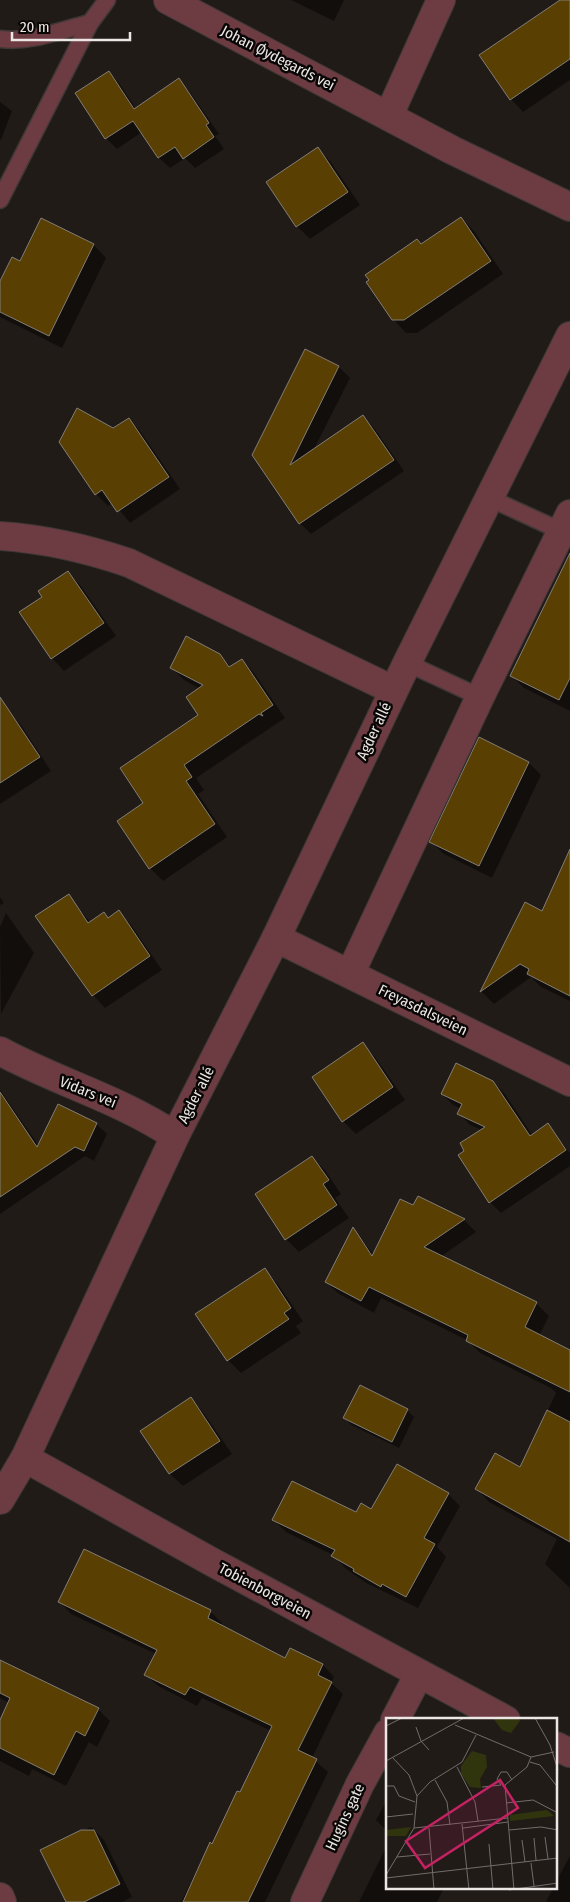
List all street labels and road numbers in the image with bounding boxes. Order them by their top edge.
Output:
street label: Johan Øydegards vei [218,22,338,94]
street label: Agder allé [353,699,395,763]
street label: Freyasdalsveien [376,981,470,1039]
street label: Agder allé [174,1064,218,1126]
street label: Vidars vei [57,1072,119,1112]
street label: Tobienborgveien [216,1559,314,1623]
street label: Hugins gate [322,1781,368,1853]

